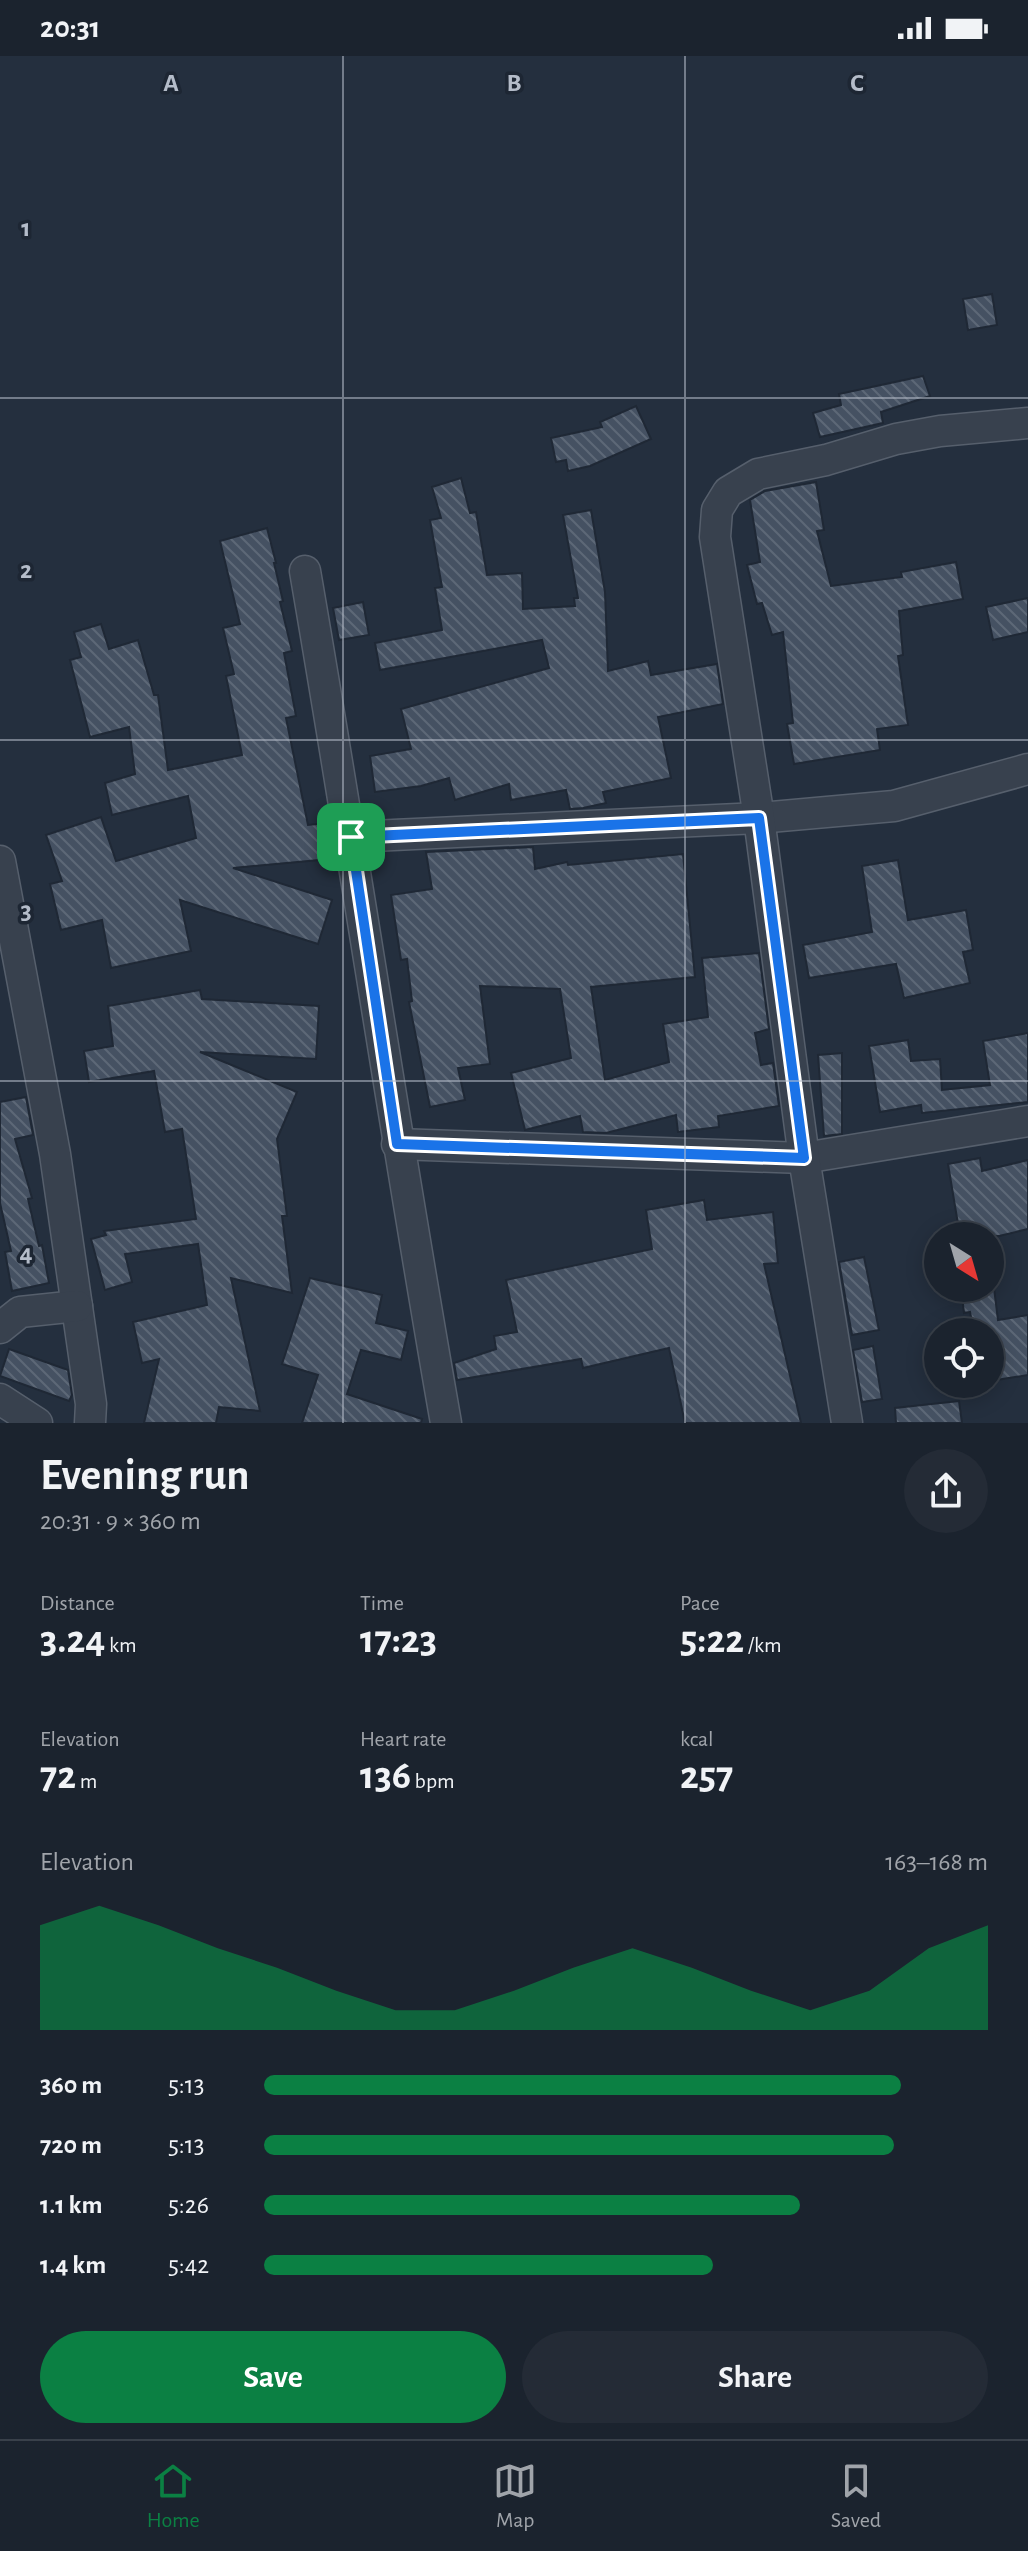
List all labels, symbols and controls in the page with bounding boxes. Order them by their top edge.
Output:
text: 20:31 [40,13,100,43]
text: A [163,70,179,96]
text: B [506,70,522,96]
text: C [850,70,864,96]
text: 1 [21,215,31,241]
text: 2 [20,557,32,583]
pin [317,803,385,871]
icon: arrive [329,815,373,859]
text: 3 [20,898,32,924]
north arrow [924,1222,1004,1302]
map controls [924,1222,1004,1398]
text: 4 [19,1240,33,1266]
button: locate [924,1318,1004,1398]
button: share [904,1449,988,1533]
text: Evening run [40,1454,249,1498]
text: 20:31 · 9 × 360 m [40,1508,201,1534]
text: Distance [40,1592,115,1614]
text: Time [360,1592,404,1614]
text: Pace [680,1592,720,1614]
text: 3.24 [40,1620,105,1660]
text: 17:23 [360,1620,437,1660]
text: 5:22 [680,1620,744,1660]
text: km [105,1634,137,1656]
text: /km [744,1634,782,1656]
text: Elevation [40,1728,120,1750]
text: Heart rate [360,1728,446,1750]
text: kcal [680,1728,714,1750]
text: 72 [40,1756,76,1796]
text: 136 [360,1756,411,1796]
text: 257 [680,1756,733,1796]
text: m [76,1770,97,1792]
text: bpm [411,1770,455,1792]
text: Elevation [40,1849,134,1875]
text: 163–168 m [885,1849,988,1875]
text: 360 m [40,2072,102,2098]
text: 5:13 [168,2072,204,2098]
text: 720 m [40,2132,102,2158]
text: 5:13 [168,2132,204,2158]
text: 1.1 km [40,2192,102,2218]
text: 5:26 [168,2192,209,2218]
text: 1.4 km [40,2252,106,2278]
text: 5:42 [168,2252,209,2278]
button: Save [40,2331,506,2423]
button: Share [522,2331,988,2423]
tab: Home [147,2459,200,2533]
tab: Map [493,2459,537,2533]
tab: Saved [831,2459,881,2533]

